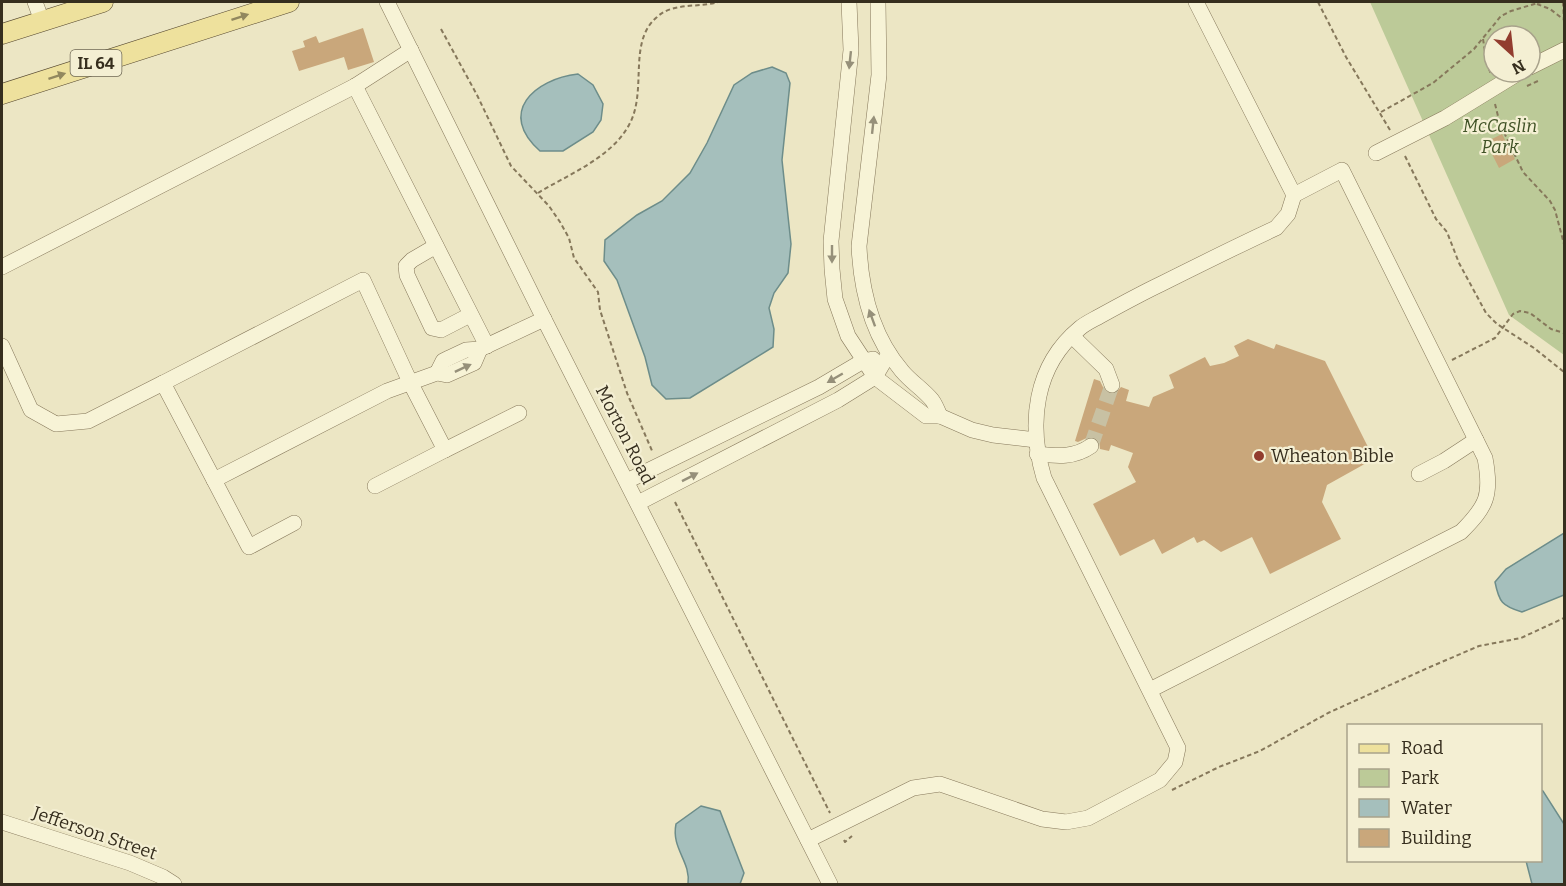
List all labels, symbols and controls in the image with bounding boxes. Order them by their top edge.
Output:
one-way arrow [231,12,249,21]
north arrow [1482,24,1542,84]
road number: IL 64 [70,50,122,76]
one-way arrow [845,50,855,69]
text: N [1509,56,1528,78]
one-way arrow [48,71,66,80]
park label: McCaslin Park [1463,115,1537,158]
one-way arrow [868,116,878,135]
one-way arrow [827,244,836,263]
one-way arrow [867,309,877,327]
one-way arrow [454,363,472,373]
one-way arrow [826,373,843,383]
street label: Morton Road [591,382,659,488]
place label: Wheaton Bible [1271,445,1394,467]
marker: Wheaton Bible [1252,449,1266,463]
one-way arrow [681,472,699,482]
legend [1347,724,1542,862]
text: Road [1401,737,1444,759]
text: Park [1401,767,1440,789]
text: Water [1401,797,1452,819]
street label: Jefferson Street [29,801,160,865]
text: Building [1401,827,1472,849]

